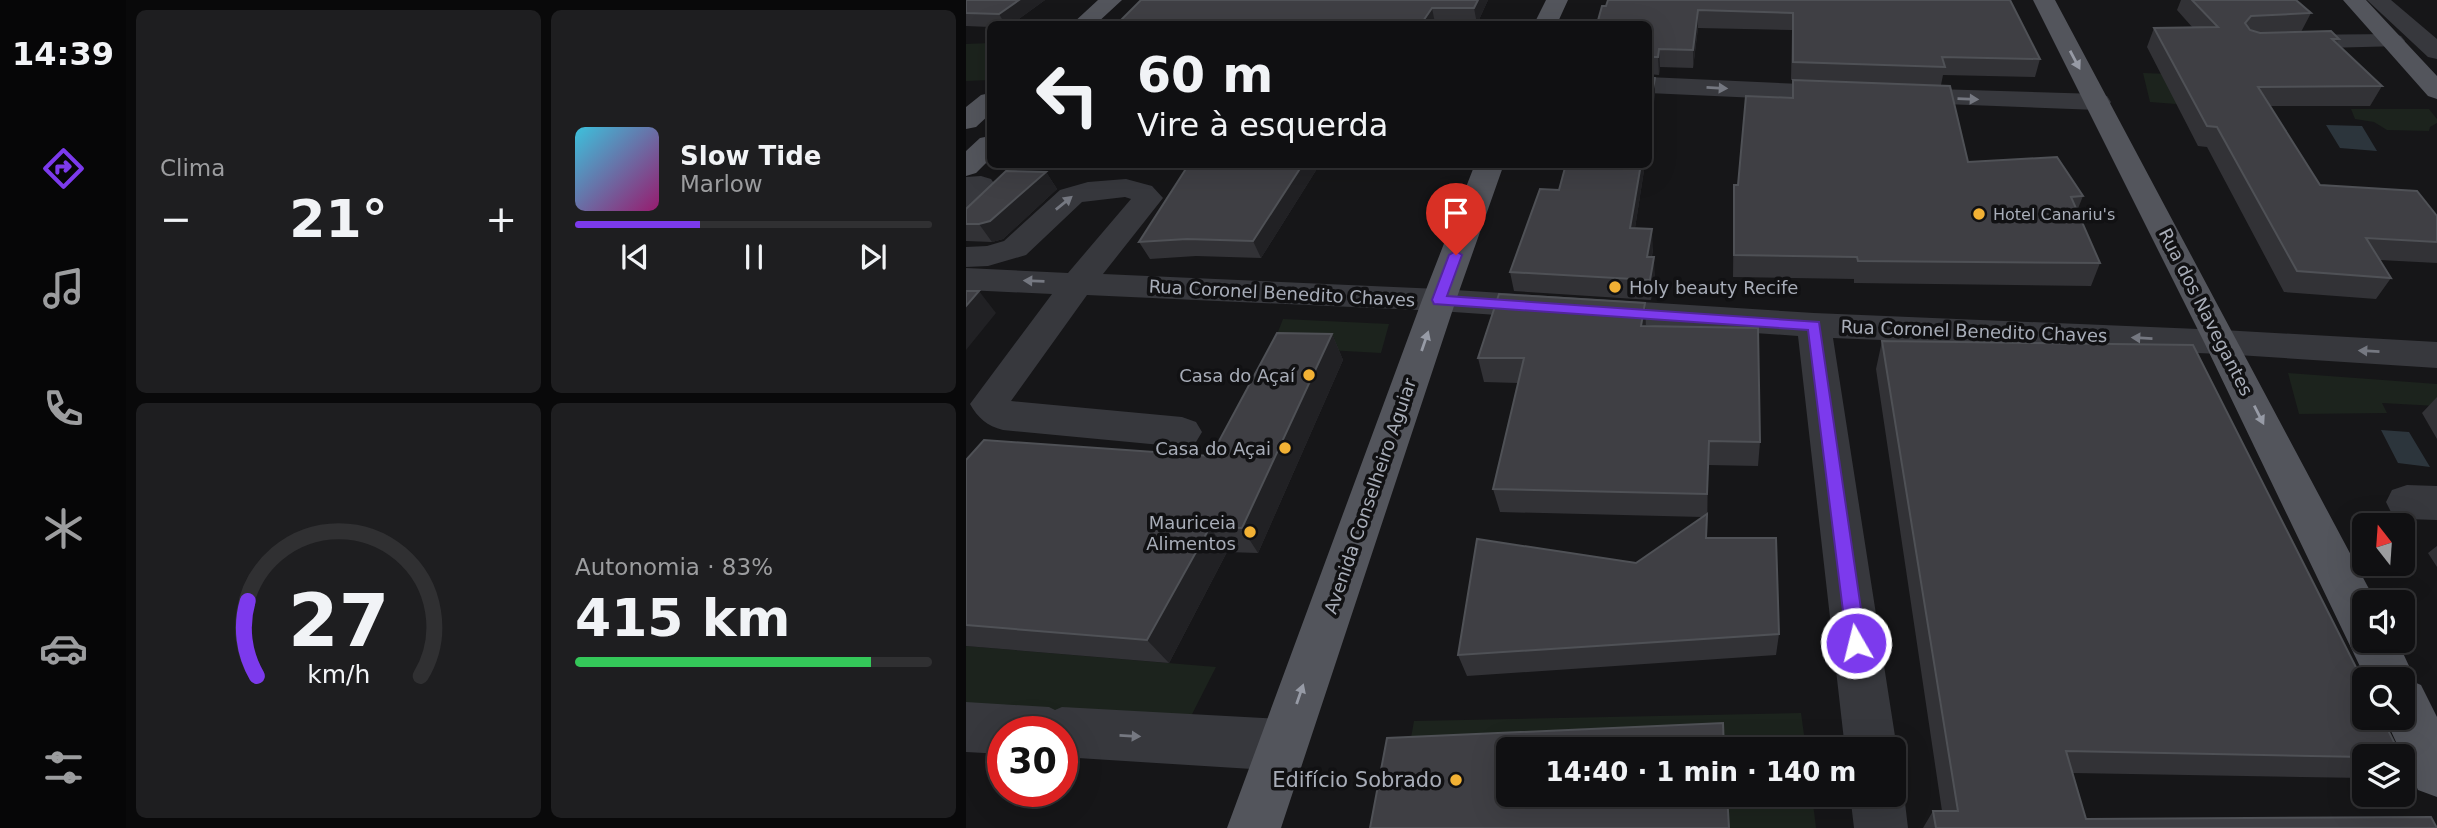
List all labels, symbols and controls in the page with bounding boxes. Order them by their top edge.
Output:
text: 14:39 [12,35,114,73]
text: 60 m [1137,47,1273,104]
icon: left [1022,49,1113,140]
one-way arrow [2069,51,2081,71]
one-way arrow [1706,82,1728,93]
one-way arrow [1958,93,1980,104]
text: Vire à esquerda [1137,106,1388,144]
text: Slow Tide [680,141,821,171]
icon: directions [39,144,88,193]
text: Clima [160,155,225,181]
text: Marlow [680,171,763,197]
pin [1426,183,1486,255]
text: 21° [289,189,388,249]
icon: arrive [1437,194,1475,232]
one-way arrow [1054,195,1072,210]
text: − [160,197,192,241]
text: + [485,197,517,241]
place label: Hotel Canariu's [1993,205,2115,224]
marker: Hotel Canariu's [1971,206,1987,222]
street label: Rua dos Navegantes [2155,225,2257,399]
icon: previous [616,238,654,276]
icon: pause [735,238,773,276]
icon: next [854,238,892,276]
icon: music [39,264,88,313]
one-way arrow [1023,276,1045,287]
street label: Rua Coronel Benedito Chaves [1148,276,1416,310]
place label: Holy beauty Recife [1629,277,1798,298]
marker: Holy beauty Recife [1607,279,1623,295]
street label: Rua Coronel Benedito Chaves [1840,316,2108,346]
one-way arrow [1420,330,1431,351]
one-way arrow [2130,332,2152,343]
one-way arrow [2358,345,2380,356]
place label: Casa do Açaí [1179,365,1296,386]
marker: Casa do Açaí [1301,367,1317,383]
street label: Avenida Conselheiro Aguiar [1320,375,1420,617]
icon: phone [39,384,88,433]
one-way arrow [2253,405,2264,425]
place label: Casa do Açai [1155,438,1271,459]
marker: Casa do Açai [1277,440,1293,456]
icon: climate [39,504,88,553]
place label: Mauriceia Alimentos [1146,512,1236,554]
north arrow [2352,513,2415,576]
map controls [2352,513,2415,807]
marker: Mauriceia Alimentos [1242,524,1258,540]
text: Autonomia · 83% [575,554,773,580]
text: 27 [288,579,389,664]
text: 415 km [575,588,790,648]
button: sound [2352,590,2415,653]
position arrow [1819,606,1893,680]
icon: car [39,624,88,673]
text: km/h [307,660,370,689]
button: search [2352,667,2415,730]
one-way arrow [1295,684,1306,705]
speed limit sign: 30 [987,716,1078,807]
one-way arrow [1120,731,1142,742]
icon: filters [39,743,88,792]
button: layers [2352,744,2415,807]
text: 14:40 · 1 min · 140 m [1546,757,1856,787]
place label: Edifício Sobrado [1272,768,1442,792]
marker: Edifício Sobrado [1448,772,1464,788]

